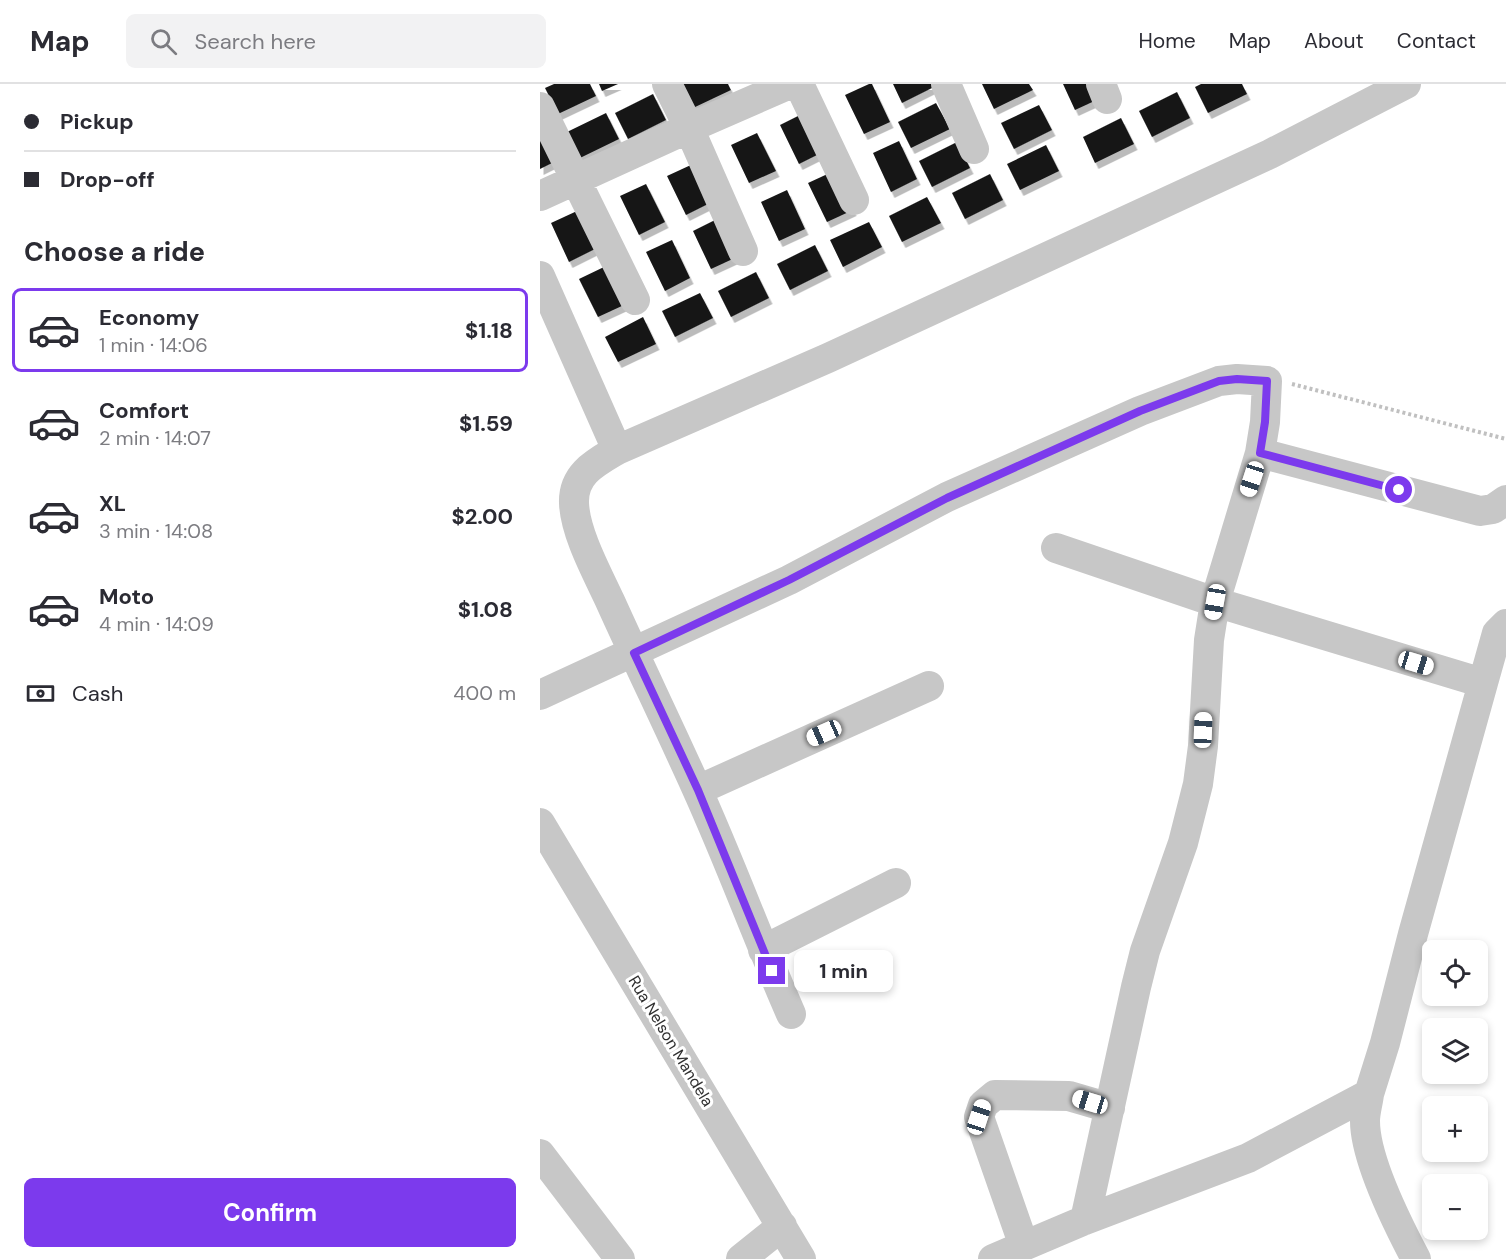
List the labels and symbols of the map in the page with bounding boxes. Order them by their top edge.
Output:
car [1238,459,1266,499]
route start [1385,476,1412,503]
car [1203,583,1227,621]
car [1396,649,1436,677]
car [1193,712,1213,748]
car [804,717,844,749]
callout: 1 min [793,950,892,992]
route end [758,957,785,984]
street label: Rua Nelson Mandela [624,972,718,1110]
car [1070,1088,1110,1116]
car [965,1097,993,1137]

